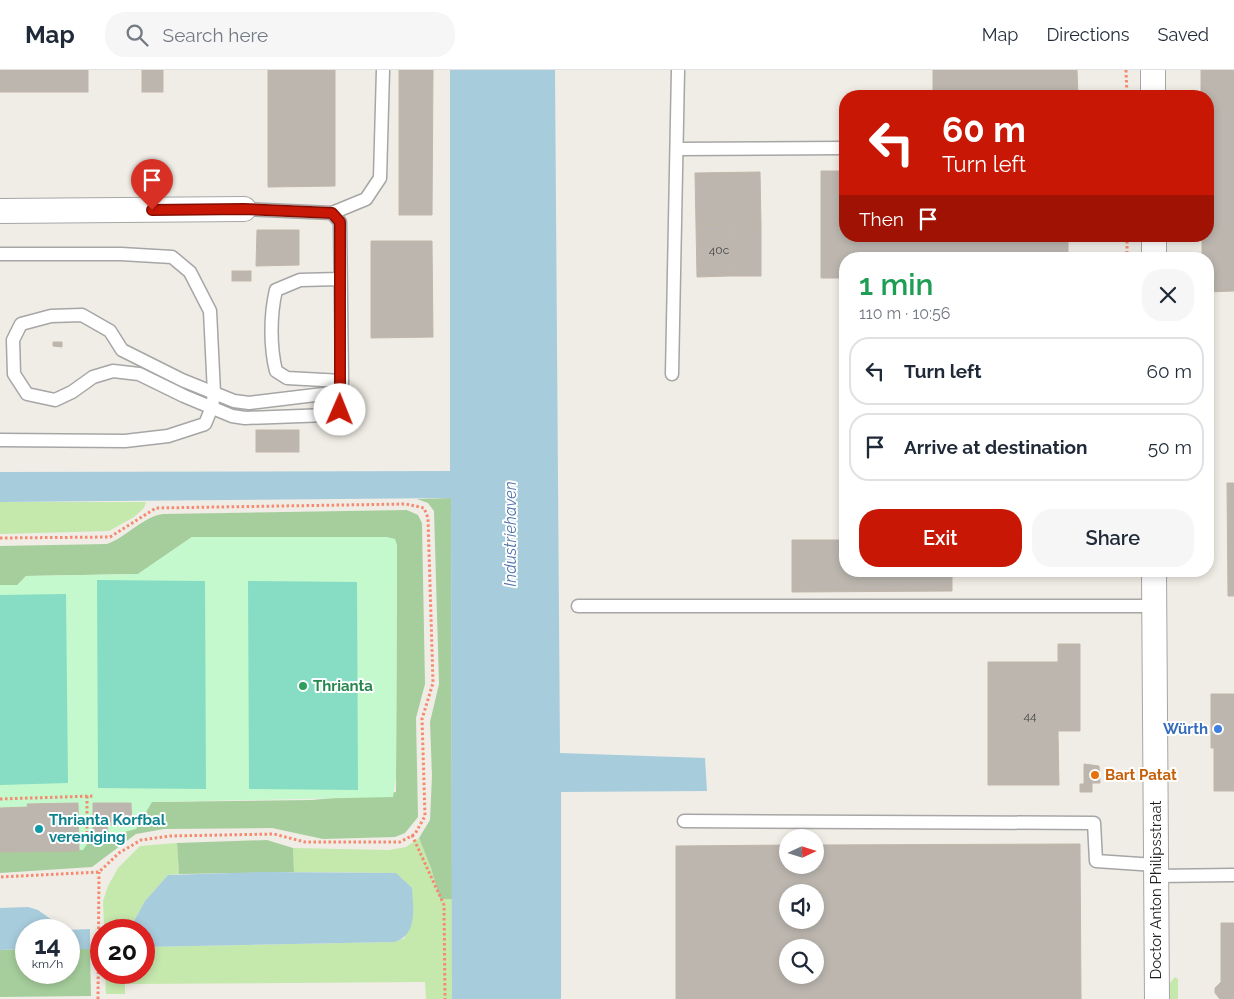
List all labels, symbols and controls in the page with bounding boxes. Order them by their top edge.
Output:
search box [105,12,455,57]
text: Map [25,20,75,49]
icon: search [123,21,151,49]
text: Search here [163,24,268,46]
text: Map [982,24,1018,45]
text: Directions [1046,24,1130,45]
text: Saved [1158,24,1209,45]
text: 60 m [942,109,1026,150]
icon: left [859,110,924,175]
text: Turn left [942,151,1026,177]
pin [131,159,173,210]
icon: arrive [138,166,166,194]
icon: arrive [914,205,942,233]
text: Then [859,208,904,230]
house number: 40c [709,243,730,257]
text: 1 min [859,267,934,302]
button: close [1142,269,1194,321]
text: 110 m · 10:56 [859,304,950,323]
icon: left [861,357,889,385]
text: Turn left [904,360,981,382]
text: 60 m [1147,360,1192,382]
position arrow [313,383,365,435]
icon: arrive [861,433,889,461]
text: Arrive at destination [904,436,1088,458]
text: 50 m [1148,436,1192,458]
water label: Industriehaven [501,481,520,587]
button: Exit [859,509,1022,567]
button: Share [1032,509,1194,567]
place label: Thrianta [313,677,373,695]
marker: Thrianta [297,680,309,692]
house number: 44 [1023,709,1037,723]
place label: Würth [1163,720,1208,738]
marker: Würth [1212,723,1224,735]
place label: Bart Patat [1105,766,1177,784]
marker: Bart Patat [1089,769,1101,781]
street label: Doctor Anton Philipsstraat [1147,800,1165,980]
place label: Thrianta Korfbal vereniging [49,811,166,846]
marker: Thrianta Korfbal vereniging [33,823,45,835]
north arrow [779,829,824,874]
map controls [779,829,824,984]
button: sound [779,884,824,929]
speed limit sign: 20 [90,919,155,984]
text: 14 [34,930,61,960]
button: search [779,939,824,984]
text: km/h [32,957,63,971]

